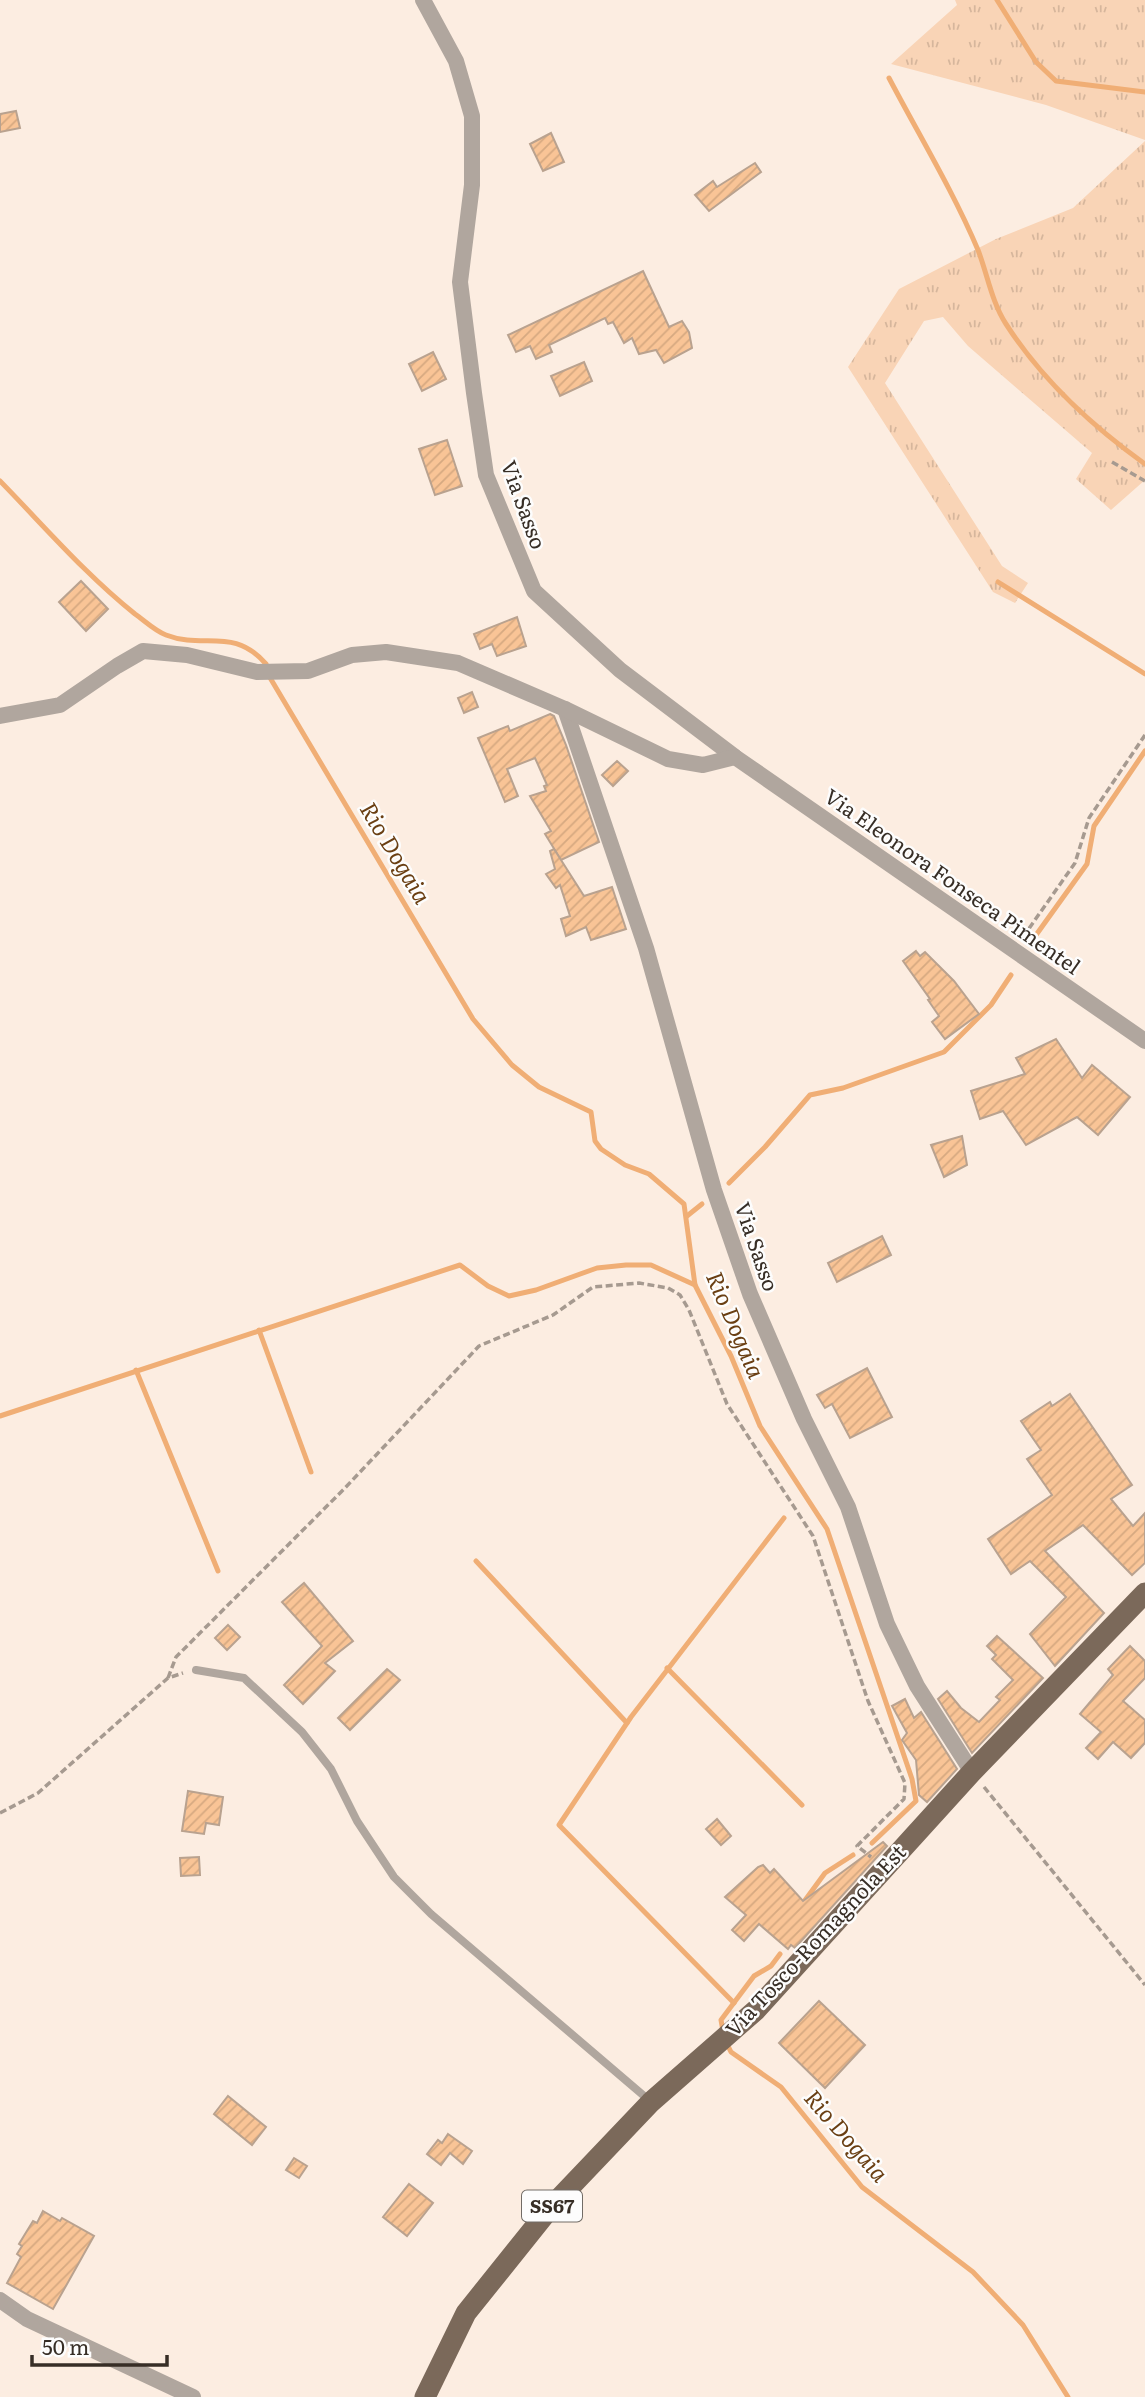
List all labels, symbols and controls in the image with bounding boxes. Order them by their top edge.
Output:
street label: Via Sasso [495,455,556,553]
street label: Via Eleonora Fonseca Pimentel [819,779,1088,980]
water label: Rio Dogaia [353,795,440,909]
street label: Via Sasso [729,1197,788,1295]
water label: Rio Dogaia [699,1265,775,1383]
street label: Via Tosco-Romagnola Est [717,1836,912,2042]
water label: Rio Dogaia [798,2081,898,2189]
road number: SS67 [522,2190,582,2222]
scale bar [32,2324,166,2368]
text: 50 m [42,2330,89,2361]

